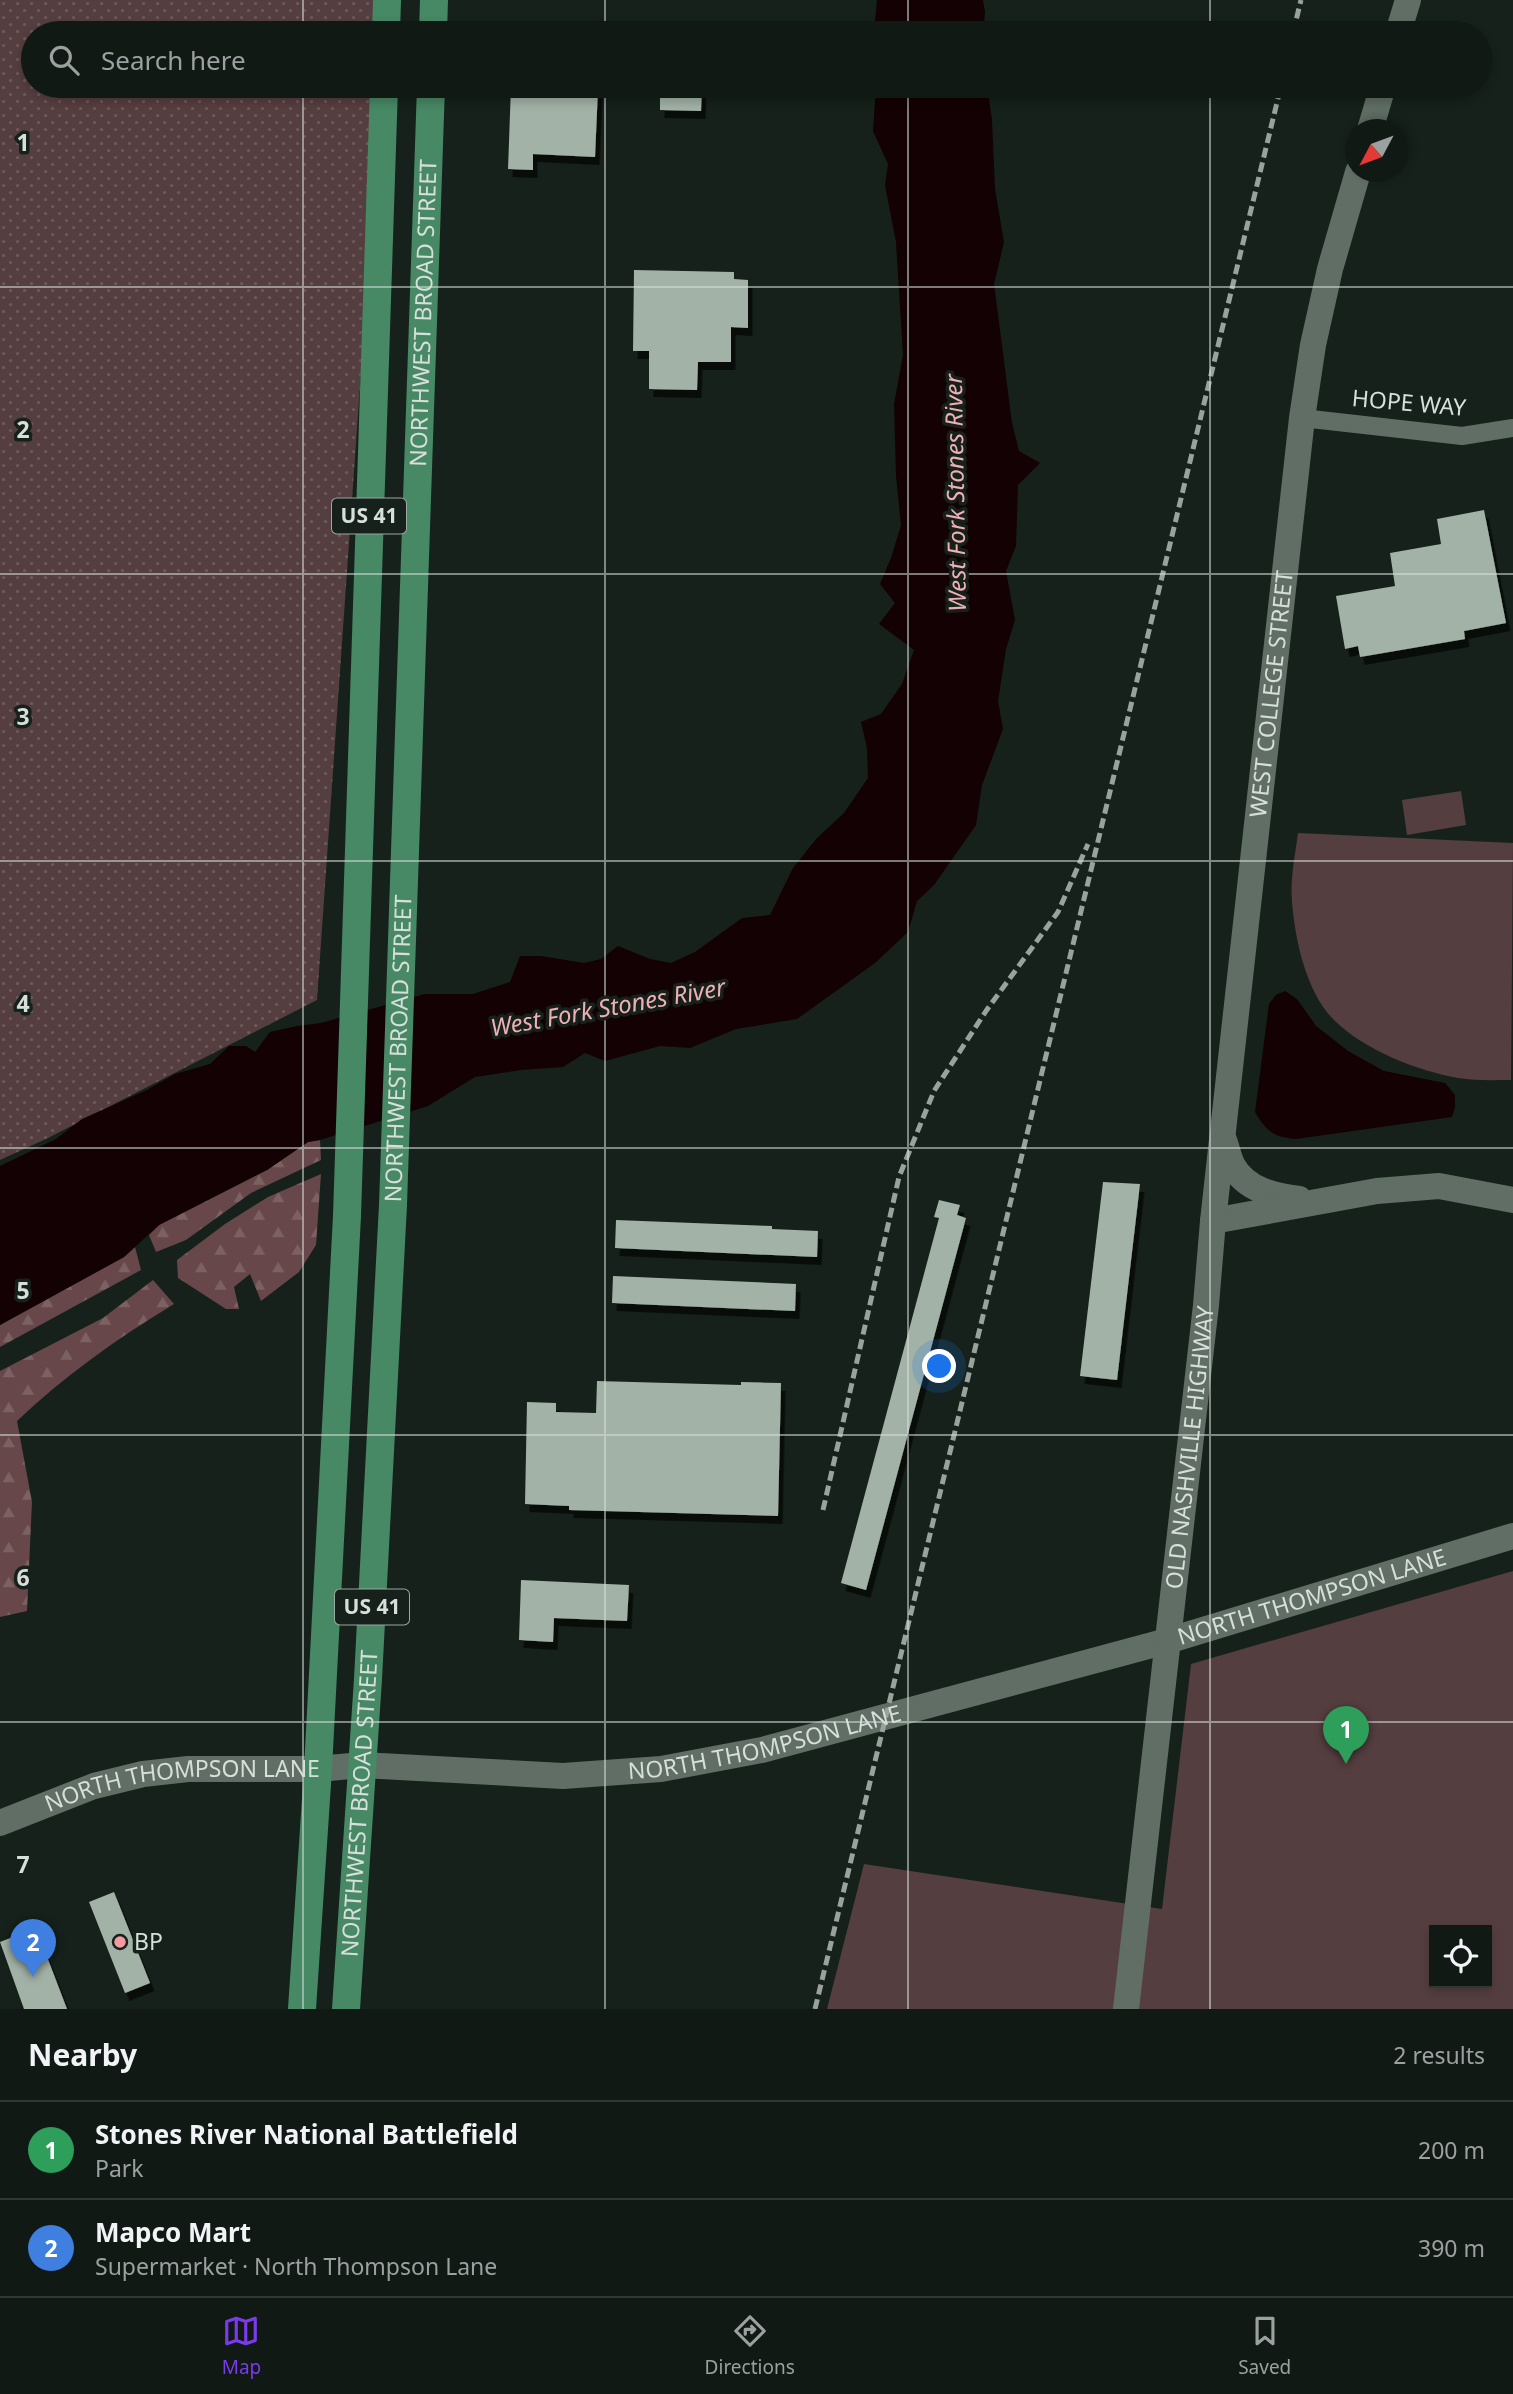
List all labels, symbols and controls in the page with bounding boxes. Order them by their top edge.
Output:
search box [21,21,1492,98]
icon: search [45,41,83,79]
text: Search here [101,42,246,78]
north arrow [1345,119,1408,182]
text: 1 [16,126,30,158]
street label: NORTHWEST BROAD STREET [401,158,444,467]
water label: West Fork Stones River [936,372,973,612]
street label: HOPE WAY [1351,381,1468,423]
text: 2 [16,413,30,445]
road number: US 41 [332,498,406,534]
street label: WEST COLLEGE STREET [1241,569,1300,819]
text: 3 [16,700,30,732]
street label: NORTHWEST BROAD STREET [376,894,419,1203]
water label: West Fork Stones River [488,969,729,1043]
text: 4 [16,987,30,1019]
text: 5 [16,1274,30,1306]
street label: OLD NASHVILLE HIGHWAY [1157,1303,1221,1591]
your location [922,1349,956,1383]
street label: NORTH THOMPSON LANE [1173,1540,1450,1652]
text: 6 [16,1561,30,1593]
road number: US 41 [335,1590,409,1624]
street label: NORTHWEST BROAD STREET [333,1649,385,1958]
street label: NORTH THOMPSON LANE [627,1696,904,1786]
pin: 1 [1323,1706,1369,1764]
street label: NORTH THOMPSON LANE [40,1751,320,1819]
text: 7 [16,1848,30,1880]
pin: 2 [10,1919,56,1977]
place label: BP [134,1925,163,1957]
map controls [1429,1925,1492,1988]
button: locate [1429,1925,1492,1988]
marker: BP [112,1934,128,1950]
text: Nearby [28,2034,137,2075]
text: 2 results [1393,2039,1485,2071]
text: Stones River National Battlefield [95,2116,518,2152]
text: 1 [44,2134,58,2166]
text: 200 m [1418,2134,1485,2166]
text: Park [95,2152,144,2184]
text: Mapco Mart [95,2214,251,2250]
text: 2 [44,2232,58,2264]
text: 390 m [1418,2232,1485,2264]
text: Supermarket · North Thompson Lane [95,2250,497,2282]
tab: Map [222,2312,261,2380]
tab: Directions [705,2312,795,2380]
tab: Saved [1238,2312,1291,2380]

